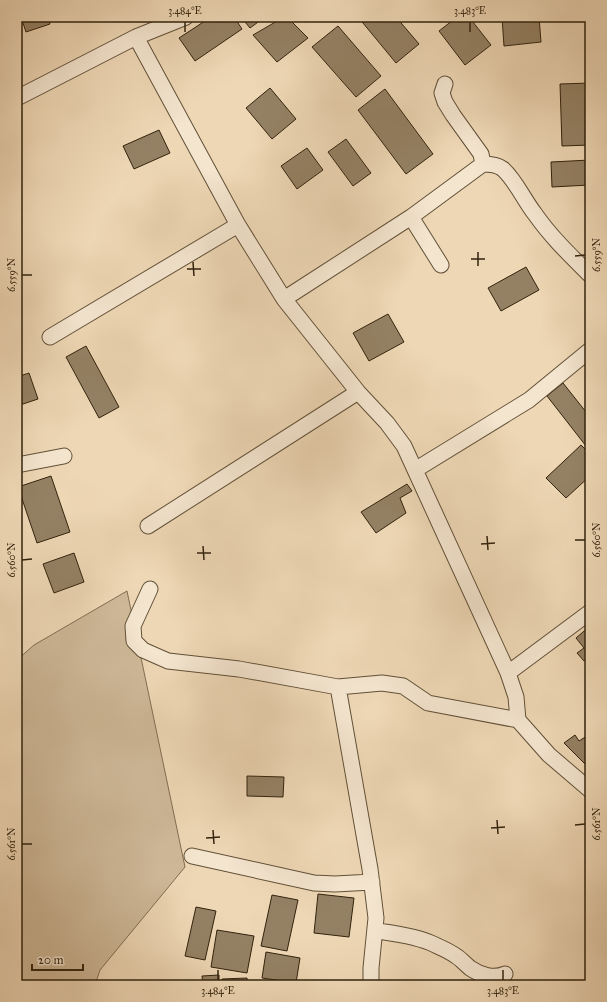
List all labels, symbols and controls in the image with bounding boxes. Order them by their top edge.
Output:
text: 3.484°E [168,5,202,17]
text: 3.483°E [454,5,486,17]
text: 6.559°N [591,238,603,272]
text: 6.559°N [6,258,18,292]
text: 6.560°N [591,522,603,557]
text: 6.560°N [6,542,18,577]
text: 6.561°N [591,807,603,840]
text: 6.561°N [6,827,18,860]
scale bar [32,946,83,972]
text: 20 m [38,953,64,967]
text: 3.484°E [201,985,235,997]
text: 3.483°E [487,985,519,997]

